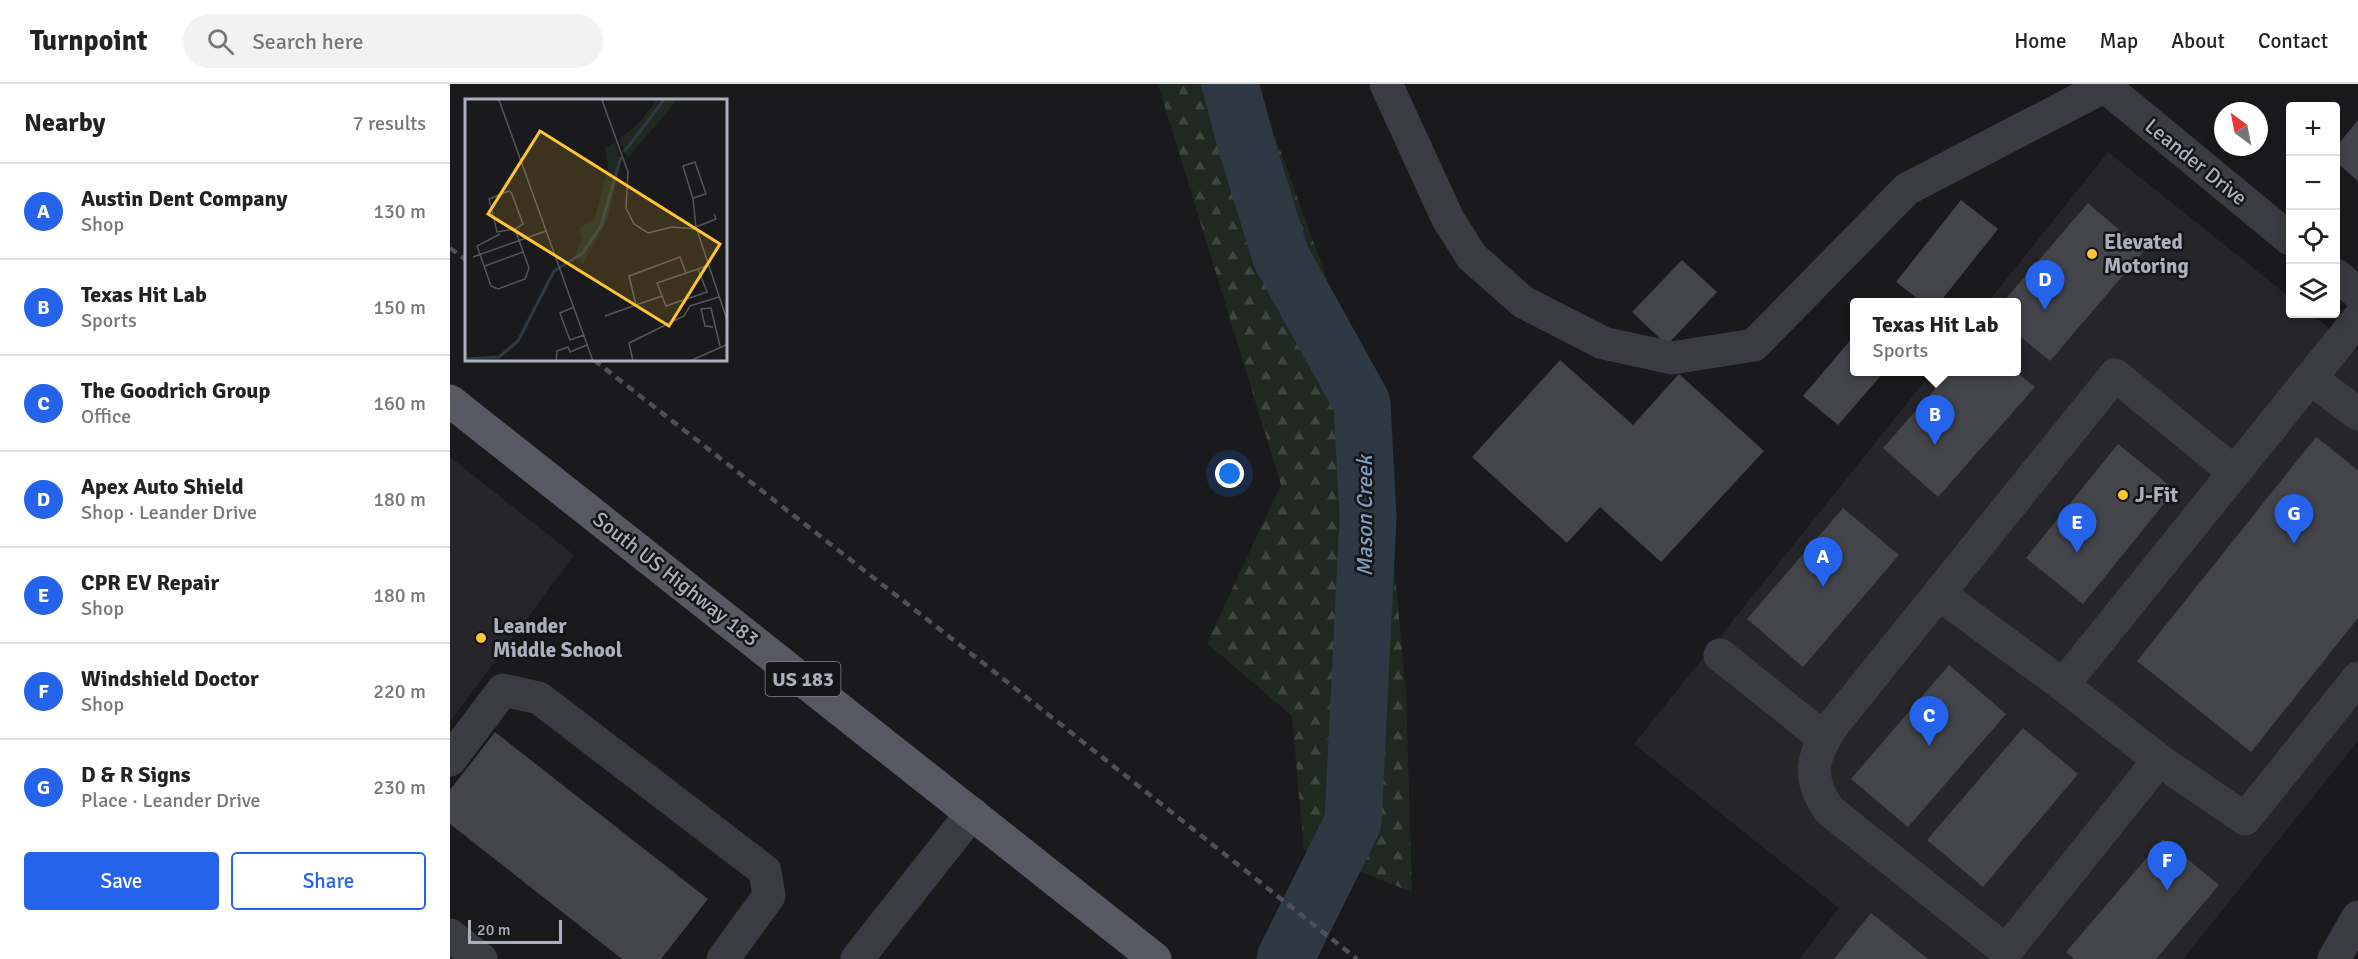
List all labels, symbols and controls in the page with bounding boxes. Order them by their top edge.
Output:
search box [183,14,603,68]
text: Turnpoint [30,24,147,58]
icon: search [204,25,237,58]
text: Search here [252,28,363,55]
text: Home [2014,28,2067,54]
text: Map [2100,28,2138,54]
text: About [2171,28,2225,54]
text: Contact [2258,28,2328,54]
inset map [465,99,728,362]
north arrow [2214,102,2268,156]
map controls [2286,102,2340,318]
button: + [2286,102,2340,156]
text: Nearby [24,107,105,139]
text: 7 results [353,111,426,136]
street label: Leander Drive [2140,113,2252,211]
button: − [2286,156,2340,210]
text: Austin Dent Company [81,185,287,212]
text: A [37,199,50,224]
text: 130 m [373,199,426,224]
button: locate [2286,210,2340,264]
text: Shop [81,212,124,237]
place label: Elevated Motoring [2104,229,2189,279]
marker: Elevated Motoring [2085,247,2099,261]
pin: D [2026,260,2064,310]
button: layers [2286,264,2340,318]
text: Texas Hit Lab [81,281,207,308]
text: B [37,295,50,320]
text: 150 m [373,295,426,320]
popup [1850,298,2021,376]
text: Sports [81,308,137,333]
text: Texas Hit Lab [1873,311,1998,338]
text: Sports [1873,338,1928,363]
text: The Goodrich Group [81,377,270,404]
text: C [37,391,50,416]
text: 160 m [373,391,426,416]
pin: B [1916,396,1954,445]
text: Office [81,404,131,429]
water label: Mason Creek [1351,454,1378,576]
your location [1215,459,1244,488]
text: Apex Auto Shield [81,473,244,500]
place label: J-Fit [2135,482,2178,508]
text: D [37,487,50,512]
text: 180 m [373,487,426,512]
marker: J-Fit [2116,488,2130,502]
pin: G [2274,494,2314,544]
text: Shop · Leander Drive [81,500,257,525]
pin: E [2058,504,2096,553]
street label: South US Highway 183 [588,506,764,652]
pin: A [1804,538,1842,587]
text: CPR EV Repair [81,569,219,596]
text: E [38,583,49,608]
text: 180 m [373,583,426,608]
text: Shop [81,596,124,621]
place label: Leander Middle School [493,613,623,663]
marker: Leander Middle School [474,631,488,645]
road number: US 183 [766,662,841,696]
text: Windshield Doctor [81,665,259,692]
text: F [38,679,49,704]
text: 220 m [373,679,426,704]
text: Shop [81,692,124,717]
pin: C [1910,696,1948,746]
text: D & R Signs [81,761,191,788]
text: G [37,775,50,800]
text: 230 m [373,775,426,800]
text: Place · Leander Drive [81,788,261,813]
pin: F [2148,842,2186,891]
button: Save [24,852,219,910]
button: Share [231,852,426,910]
scale bar [468,917,562,944]
text: 20 m [477,920,511,940]

